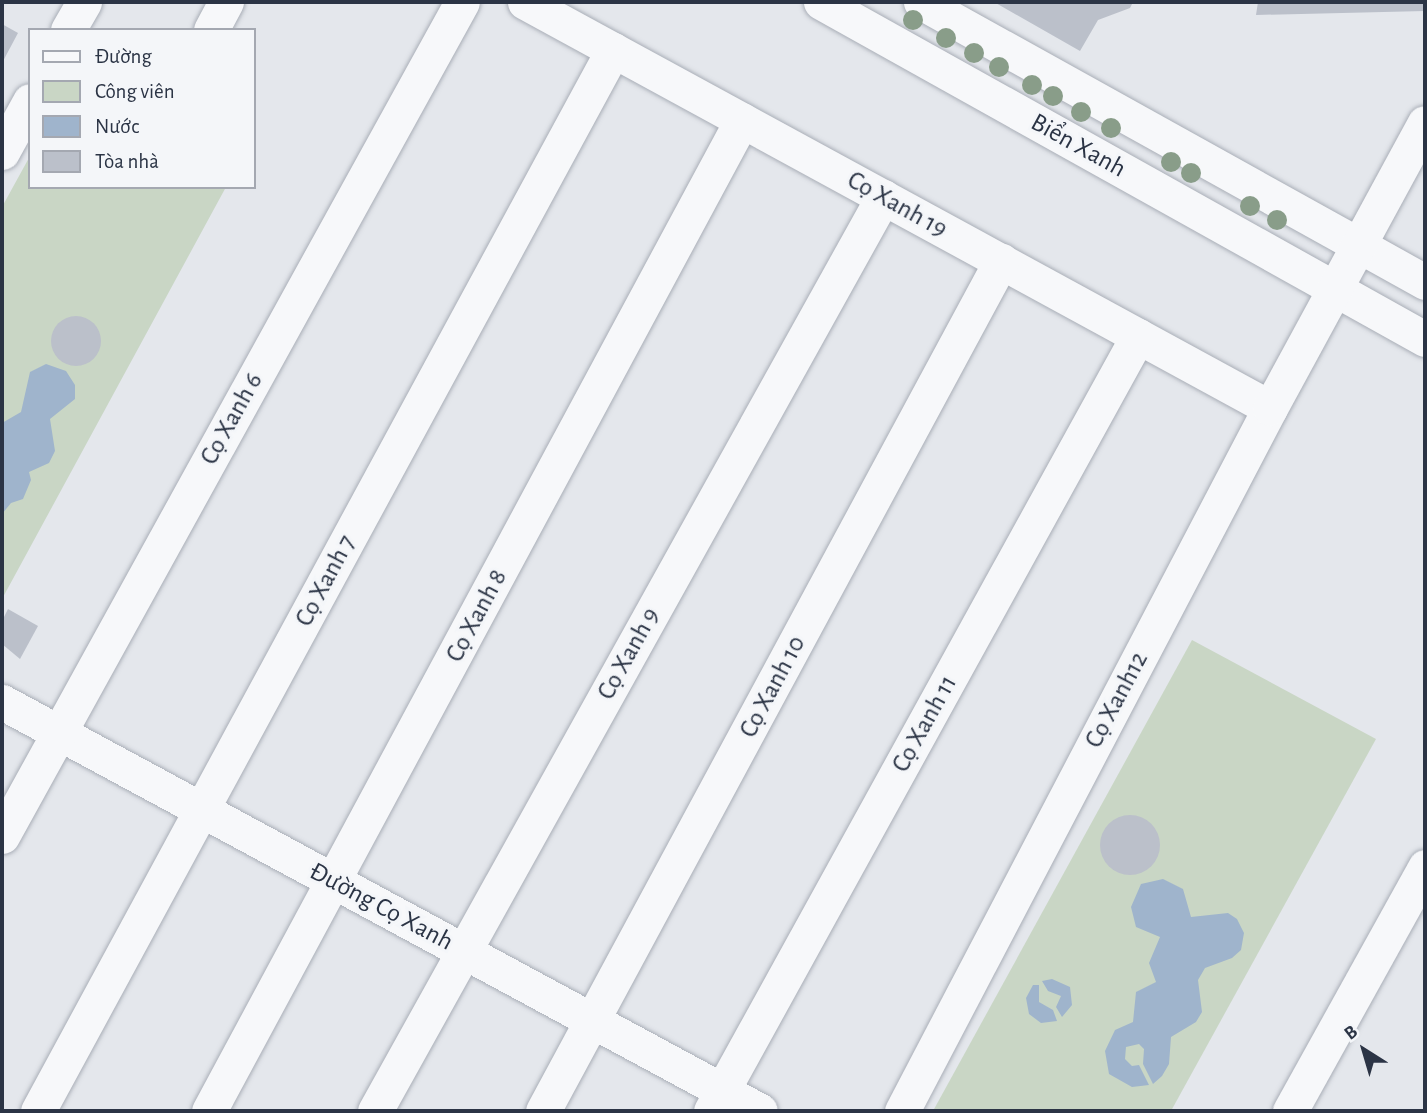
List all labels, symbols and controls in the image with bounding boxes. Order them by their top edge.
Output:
legend [28,28,256,189]
text: Đường [95,46,152,67]
text: Công viên [95,81,175,102]
street label: Biển Xanh [1025,107,1131,185]
text: Nước [95,116,139,137]
text: Tòa nhà [95,151,159,172]
street label: Cọ Xanh 19 [842,165,952,245]
street label: Cọ Xanh 6 [194,368,270,470]
street label: Cọ Xanh 7 [289,530,363,632]
street label: Cọ Xanh 8 [440,564,514,668]
street label: Cọ Xanh 9 [591,603,667,705]
street label: Cọ Xanh 10 [733,631,813,743]
street label: Cọ Xanh12 [1079,646,1155,754]
street label: Cọ Xanh 11 [886,670,964,778]
street label: Đường Cọ Xanh [304,856,458,958]
north arrow [1329,1015,1399,1085]
text: B [1341,1022,1361,1044]

